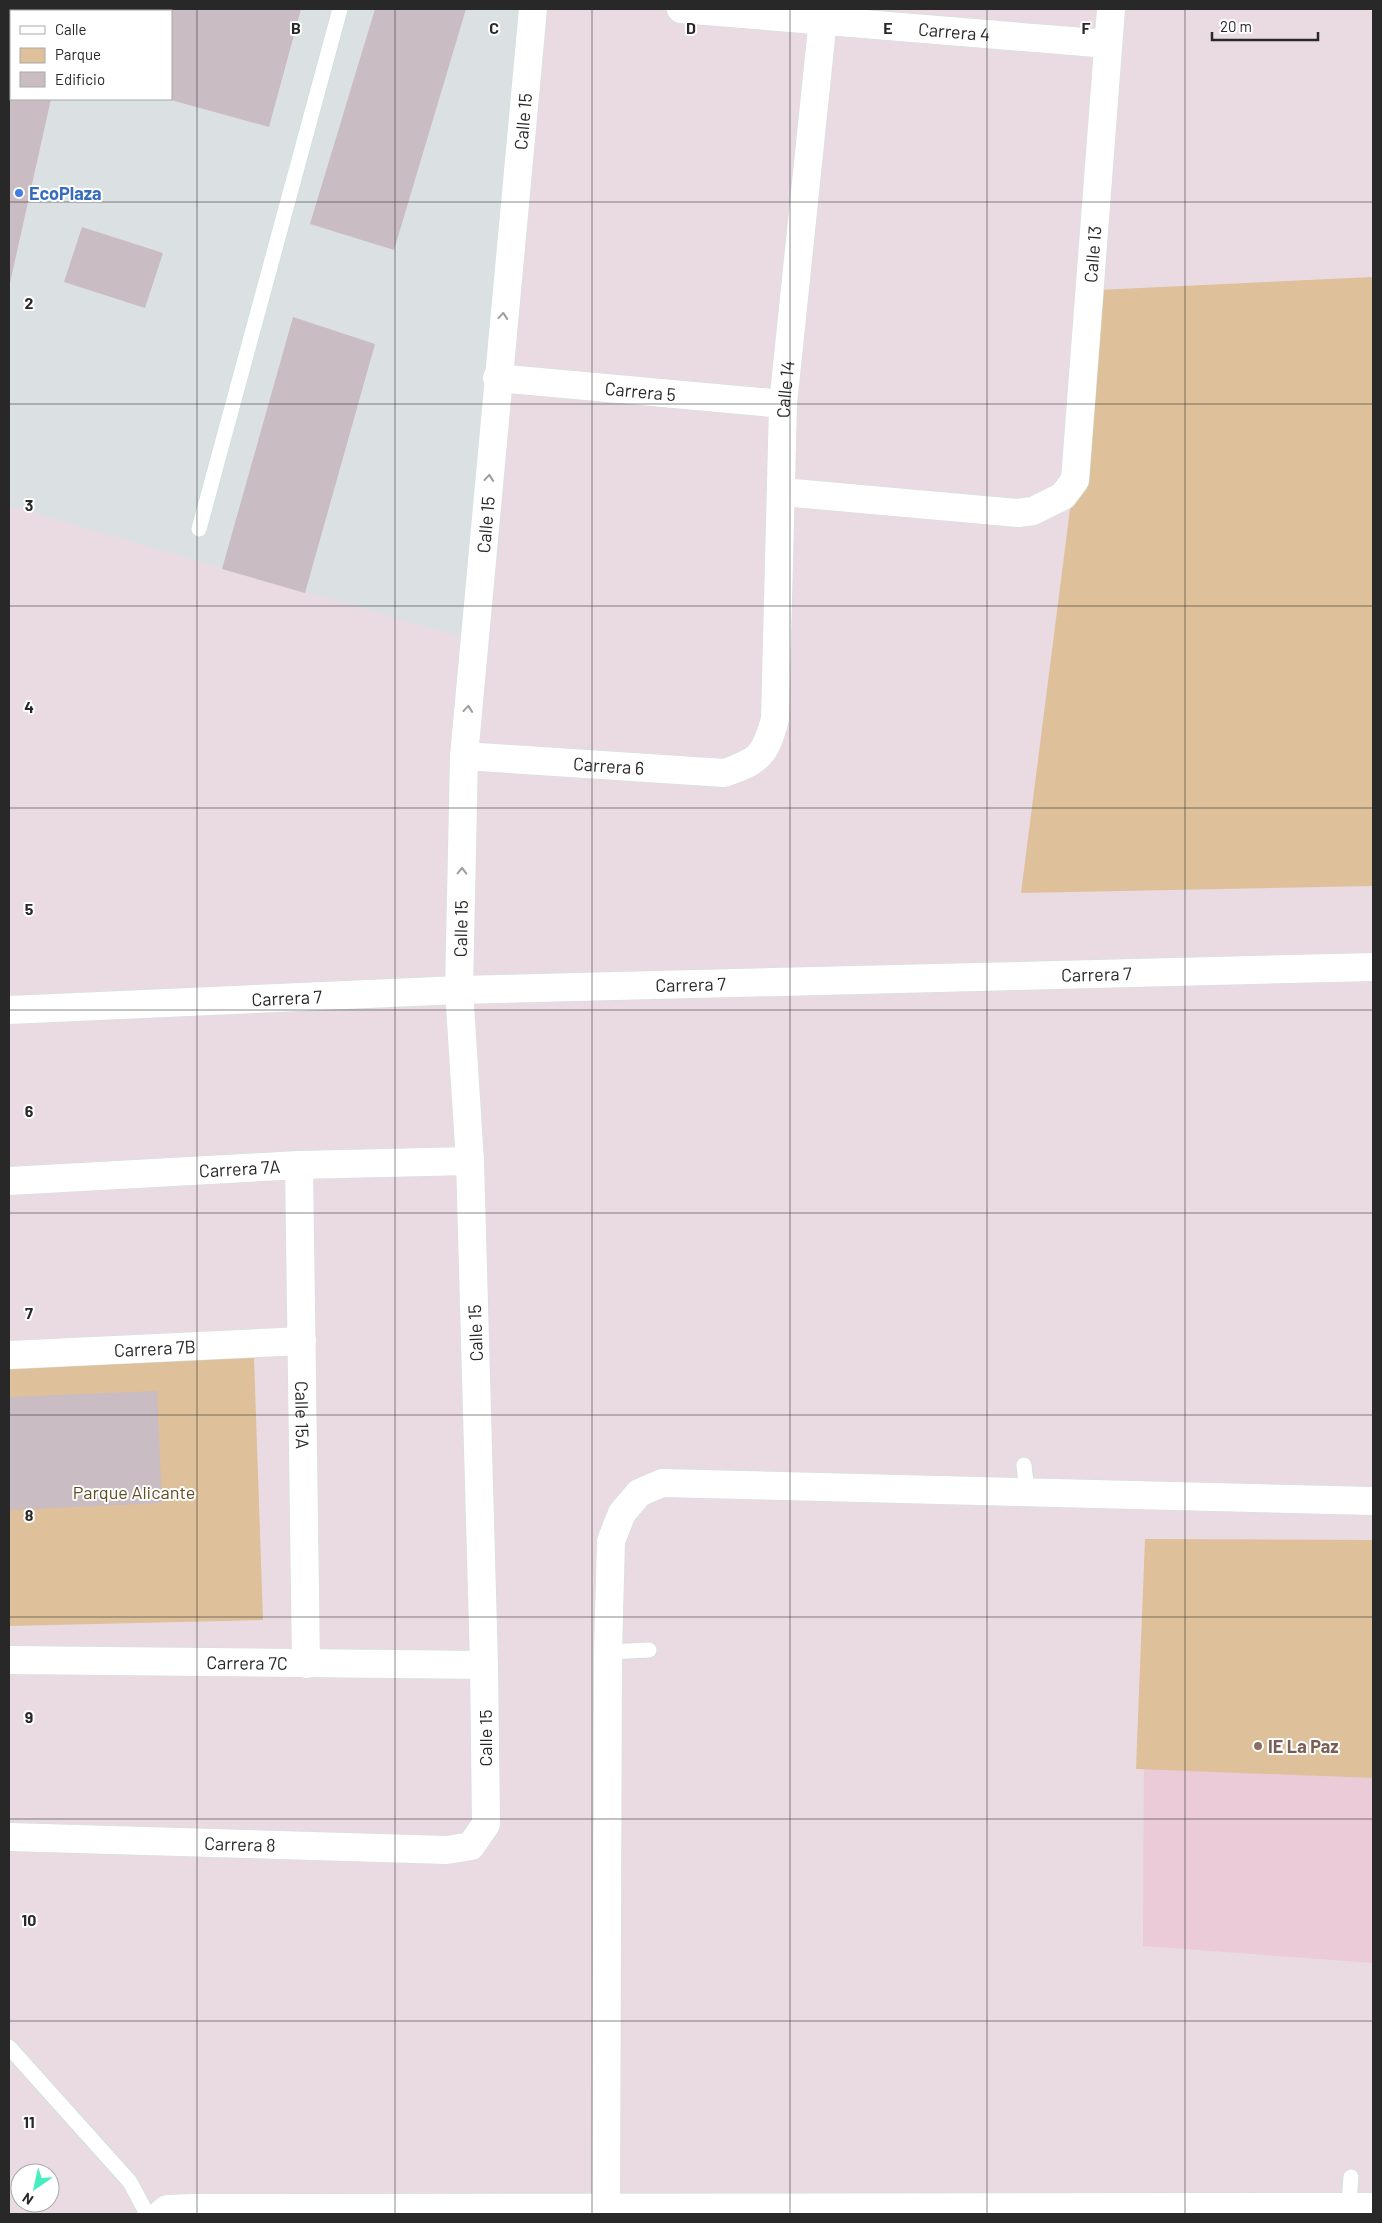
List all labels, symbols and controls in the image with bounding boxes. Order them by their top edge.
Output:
legend [10,10,172,100]
scale bar [1212,10,1318,42]
street label: Carrera 4 [917,17,991,45]
text: 20 m [1220,17,1252,35]
text: B [291,18,301,37]
text: C [489,18,499,37]
text: D [686,18,696,37]
text: E [883,18,893,37]
text: F [1082,18,1091,37]
text: Calle [55,20,87,38]
text: Parque [55,45,101,63]
text: Edificio [55,70,105,88]
street label: Calle 15 [509,92,536,151]
place label: EcoPlaza [29,182,102,204]
marker: EcoPlaza [13,187,25,199]
street label: Calle 13 [1079,225,1105,284]
text: 2 [25,293,34,312]
one-way arrow [498,311,509,319]
street label: Calle 14 [772,359,798,418]
street label: Carrera 5 [604,377,677,405]
one-way arrow [483,473,494,481]
text: 3 [25,495,33,514]
street label: Calle 15 [472,495,499,554]
text: 4 [24,697,34,716]
one-way arrow [463,705,474,713]
street label: Carrera 6 [572,752,645,779]
one-way arrow [456,867,467,875]
text: 5 [25,899,34,918]
street label: Calle 15 [449,900,472,958]
street label: Carrera 7 [1061,962,1132,986]
street label: Carrera 7 [655,972,726,996]
street label: Carrera 7 [251,985,323,1010]
text: 6 [25,1101,34,1120]
street label: Carrera 7A [198,1155,281,1182]
text: 7 [25,1303,33,1322]
street label: Calle 15 [463,1304,487,1362]
street label: Carrera 7B [113,1335,196,1361]
street label: Calle 15A [291,1381,314,1449]
park label: Parque Alicante [73,1481,195,1503]
text: 8 [25,1505,34,1524]
street label: Carrera 7C [206,1651,288,1674]
text: 9 [25,1707,33,1726]
street label: Calle 15 [474,1709,496,1767]
place label: IE La Paz [1268,1735,1339,1757]
marker: IE La Paz [1252,1740,1264,1752]
street label: Carrera 8 [204,1832,276,1856]
text: 10 [22,1910,36,1929]
text: 11 [23,2112,35,2131]
north arrow [10,2163,60,2213]
text: N [19,2190,36,2209]

